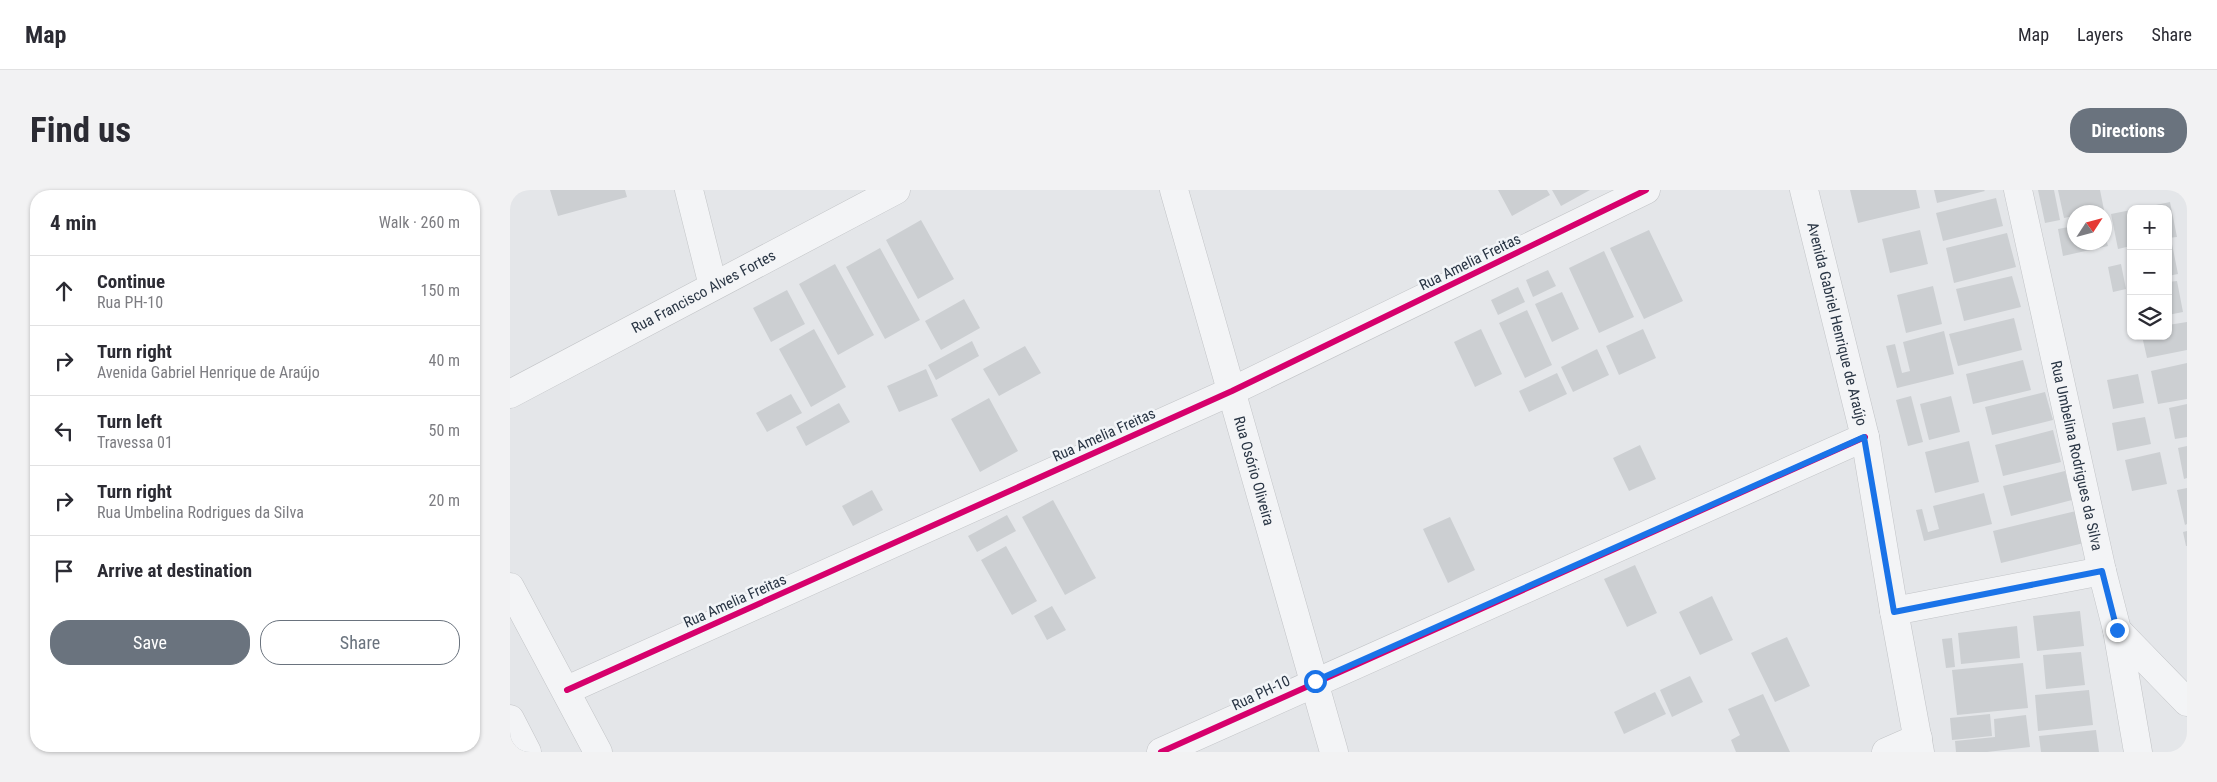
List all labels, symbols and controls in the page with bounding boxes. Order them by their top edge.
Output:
text: Map [25,21,66,49]
text: Map [2018,24,2049,45]
text: Layers [2077,24,2124,45]
text: Share [2152,24,2192,45]
button: Directions [2070,108,2187,153]
text: Find us [30,110,131,151]
north arrow [2067,205,2112,250]
map controls [2127,205,2172,340]
button: + [2127,205,2172,250]
text: 4 min [50,211,97,235]
text: Walk · 260 m [379,213,460,232]
street label: Avenida Gabriel Henrique de Araújo [1803,220,1871,428]
street label: Rua Amelia Freitas [1416,230,1524,294]
street label: Rua Francisco Alves Fortes [629,246,779,337]
button: − [2127,250,2172,295]
text: Continue [97,270,165,293]
icon: ahead [50,277,78,305]
text: 150 m [421,281,460,300]
text: Rua PH-10 [97,293,163,312]
button: layers [2127,295,2172,340]
text: Turn right [97,340,172,363]
icon: right [50,347,78,375]
text: 40 m [428,351,460,370]
street label: Rua Umbelina Rodrigues da Silva [2047,359,2106,552]
text: Avenida Gabriel Henrique de Araújo [97,363,320,382]
street label: Rua Amelia Freitas [1050,404,1158,466]
text: Turn left [97,410,162,433]
street label: Rua Osório Oliveira [1230,414,1278,527]
icon: left [50,417,78,445]
text: 50 m [428,421,460,440]
text: Travessa 01 [97,433,173,452]
text: Turn right [97,480,172,503]
icon: right [50,487,78,515]
text: 20 m [428,491,460,510]
text: Rua Umbelina Rodrigues da Silva [97,503,304,522]
icon: arrive [50,557,78,585]
text: Arrive at destination [97,559,252,582]
street label: Rua Amelia Freitas [681,570,789,632]
route end [2106,619,2129,642]
button: Save [50,620,250,665]
button: Share [260,620,460,665]
route start [1304,670,1327,693]
street label: Rua PH-10 [1229,672,1293,714]

